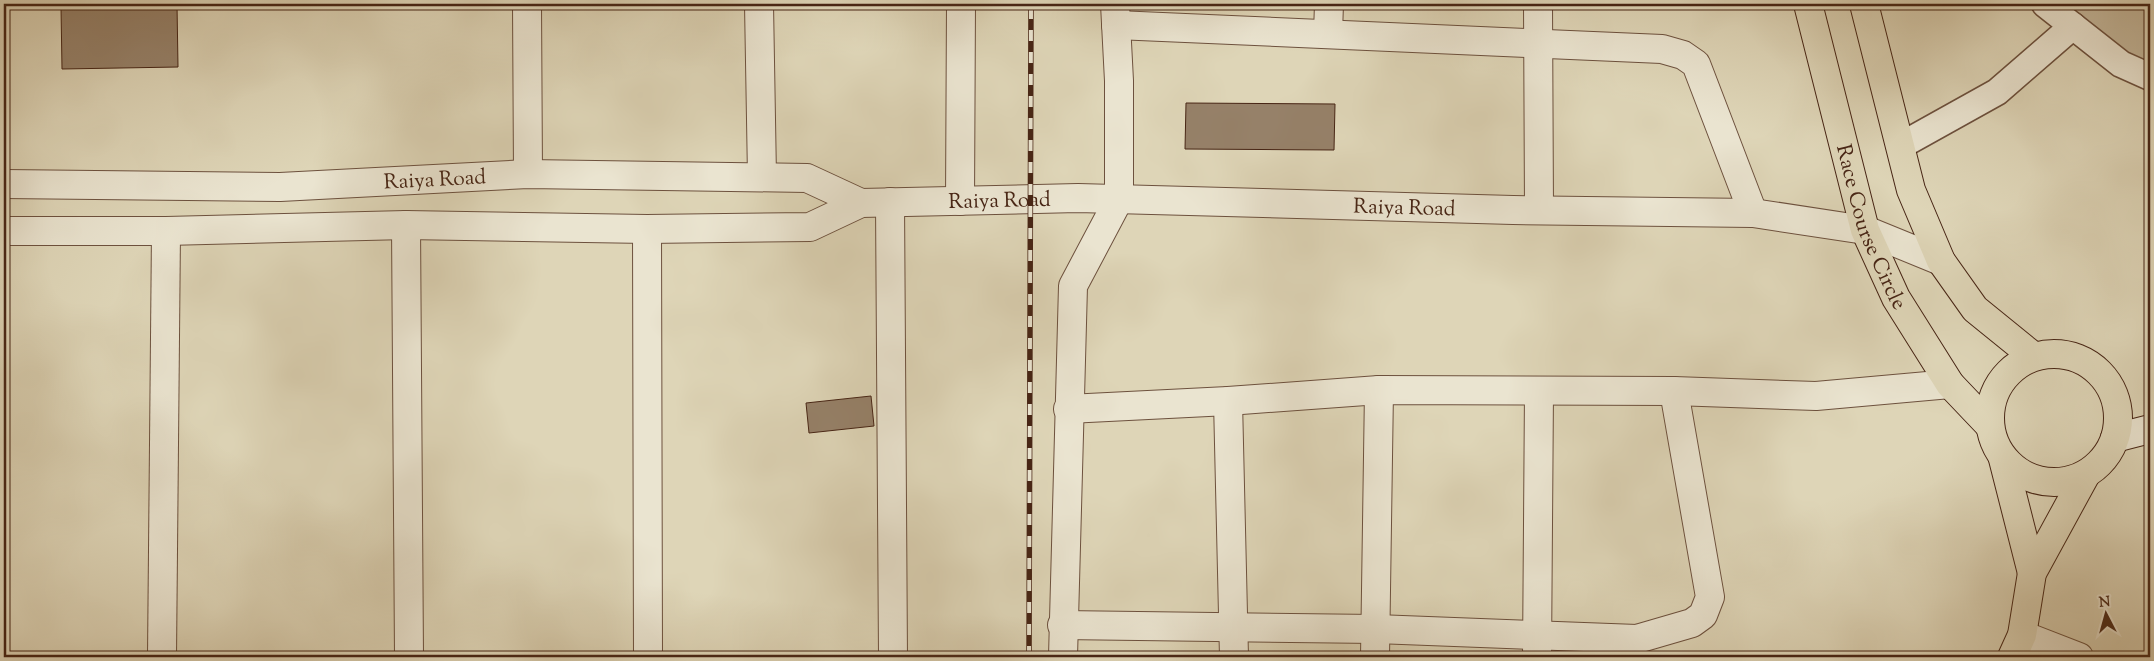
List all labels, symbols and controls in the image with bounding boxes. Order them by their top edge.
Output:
street label: Race Course Circle [1827,141,1913,316]
street label: Raiya Road [383,163,487,199]
street label: Raiya Road [948,186,1051,218]
street label: Raiya Road [1353,193,1456,225]
north arrow [2082,588,2132,638]
text: N [2098,593,2111,614]

